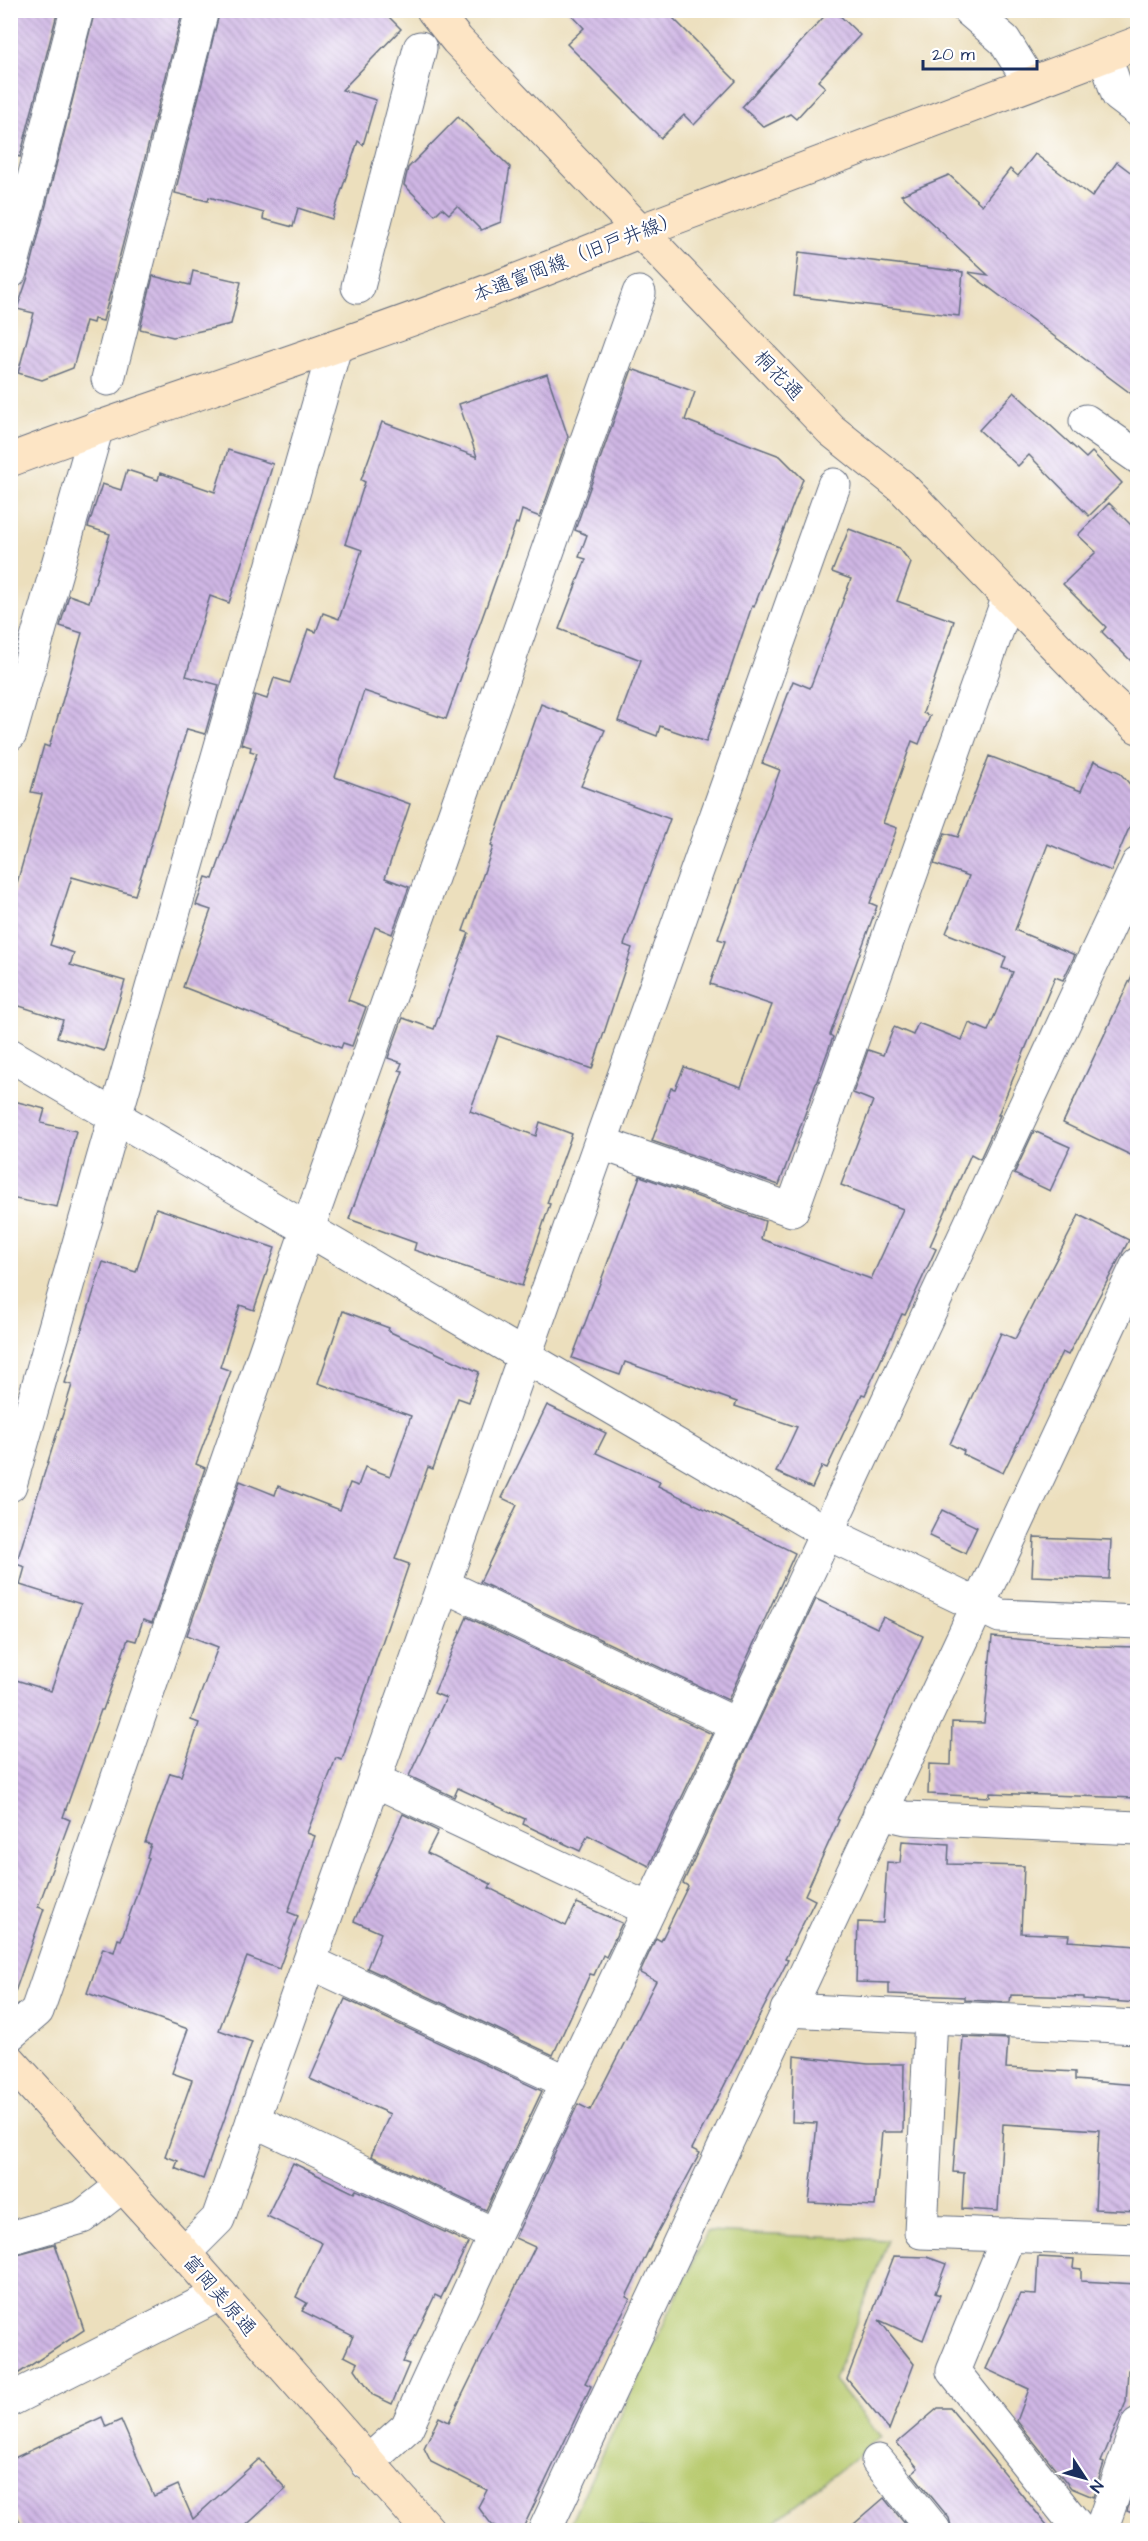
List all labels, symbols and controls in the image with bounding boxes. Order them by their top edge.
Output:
scale bar [923,33,1037,71]
text: 20 m [932,42,975,67]
street label: 本通富岡線（旧戸井線） [469,204,684,309]
street label: 桐花通 [747,344,809,407]
street label: 富岡美原通 [176,2249,263,2343]
north arrow [1055,2448,1115,2508]
text: N [1084,2476,1108,2497]

